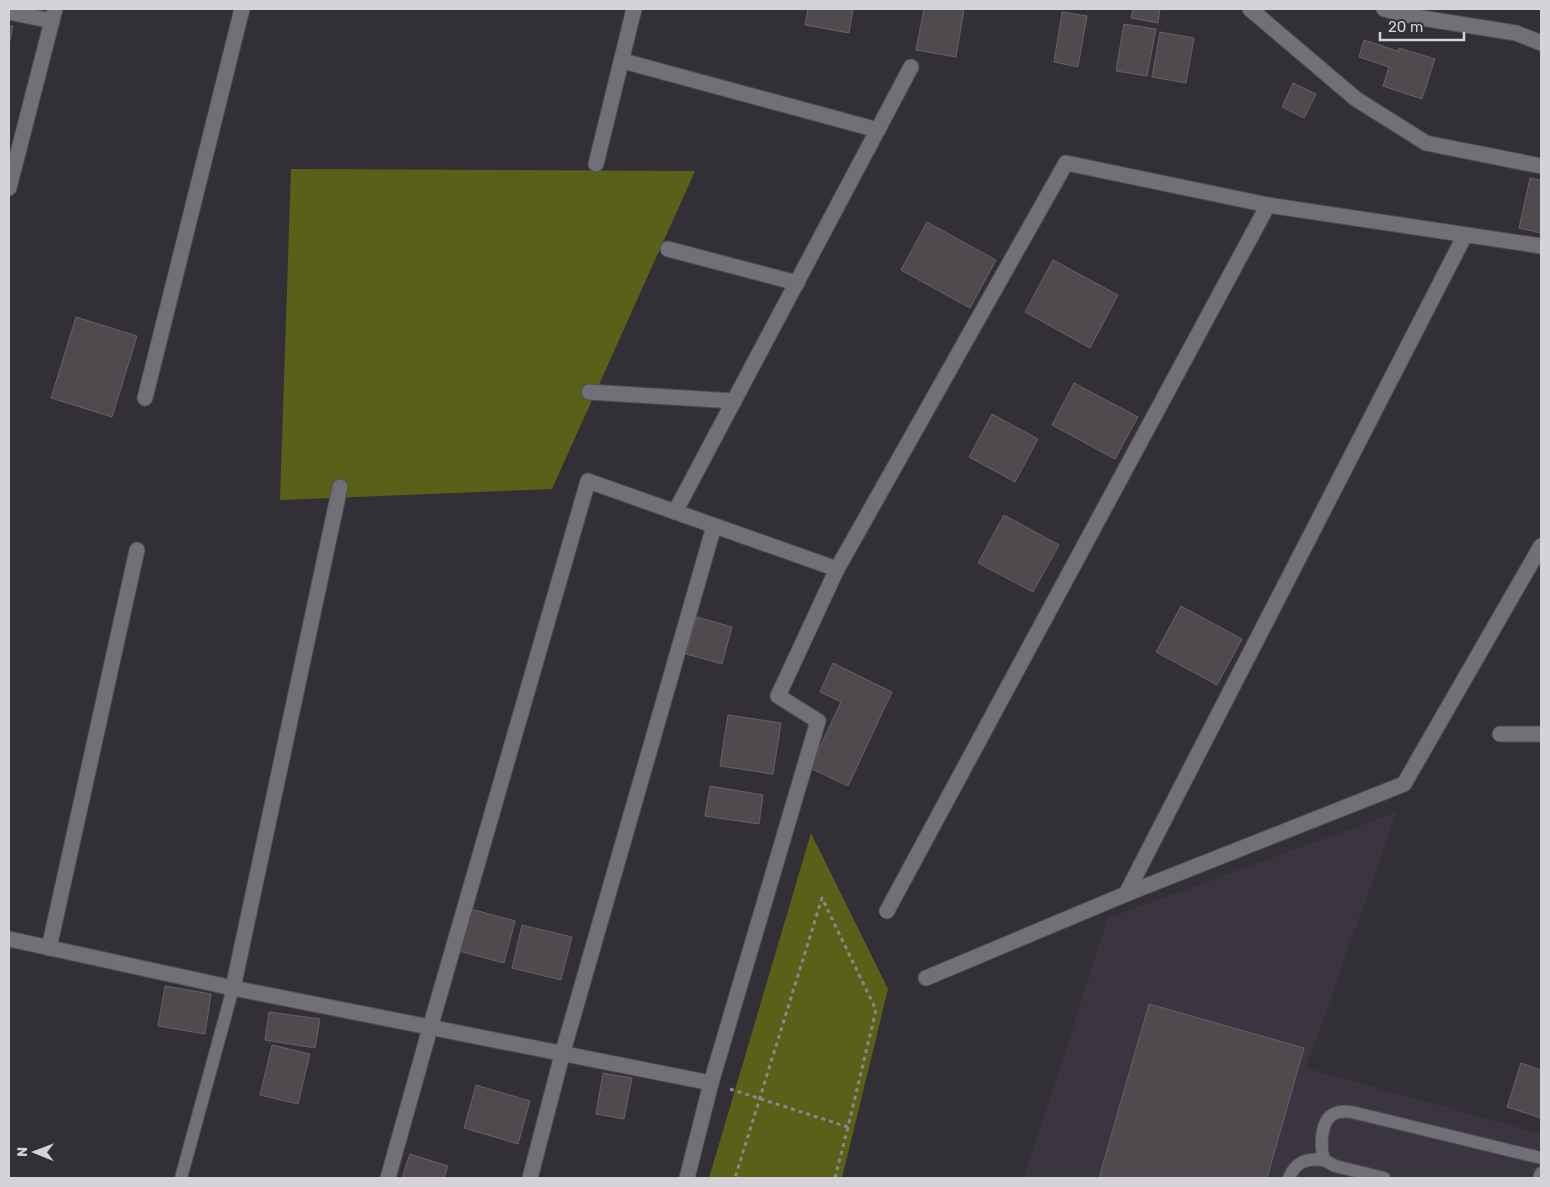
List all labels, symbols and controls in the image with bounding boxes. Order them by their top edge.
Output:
scale bar [1380,10,1464,42]
text: 20 m [1388,18,1423,36]
north arrow [10,1127,60,1177]
text: N [14,1147,31,1157]

